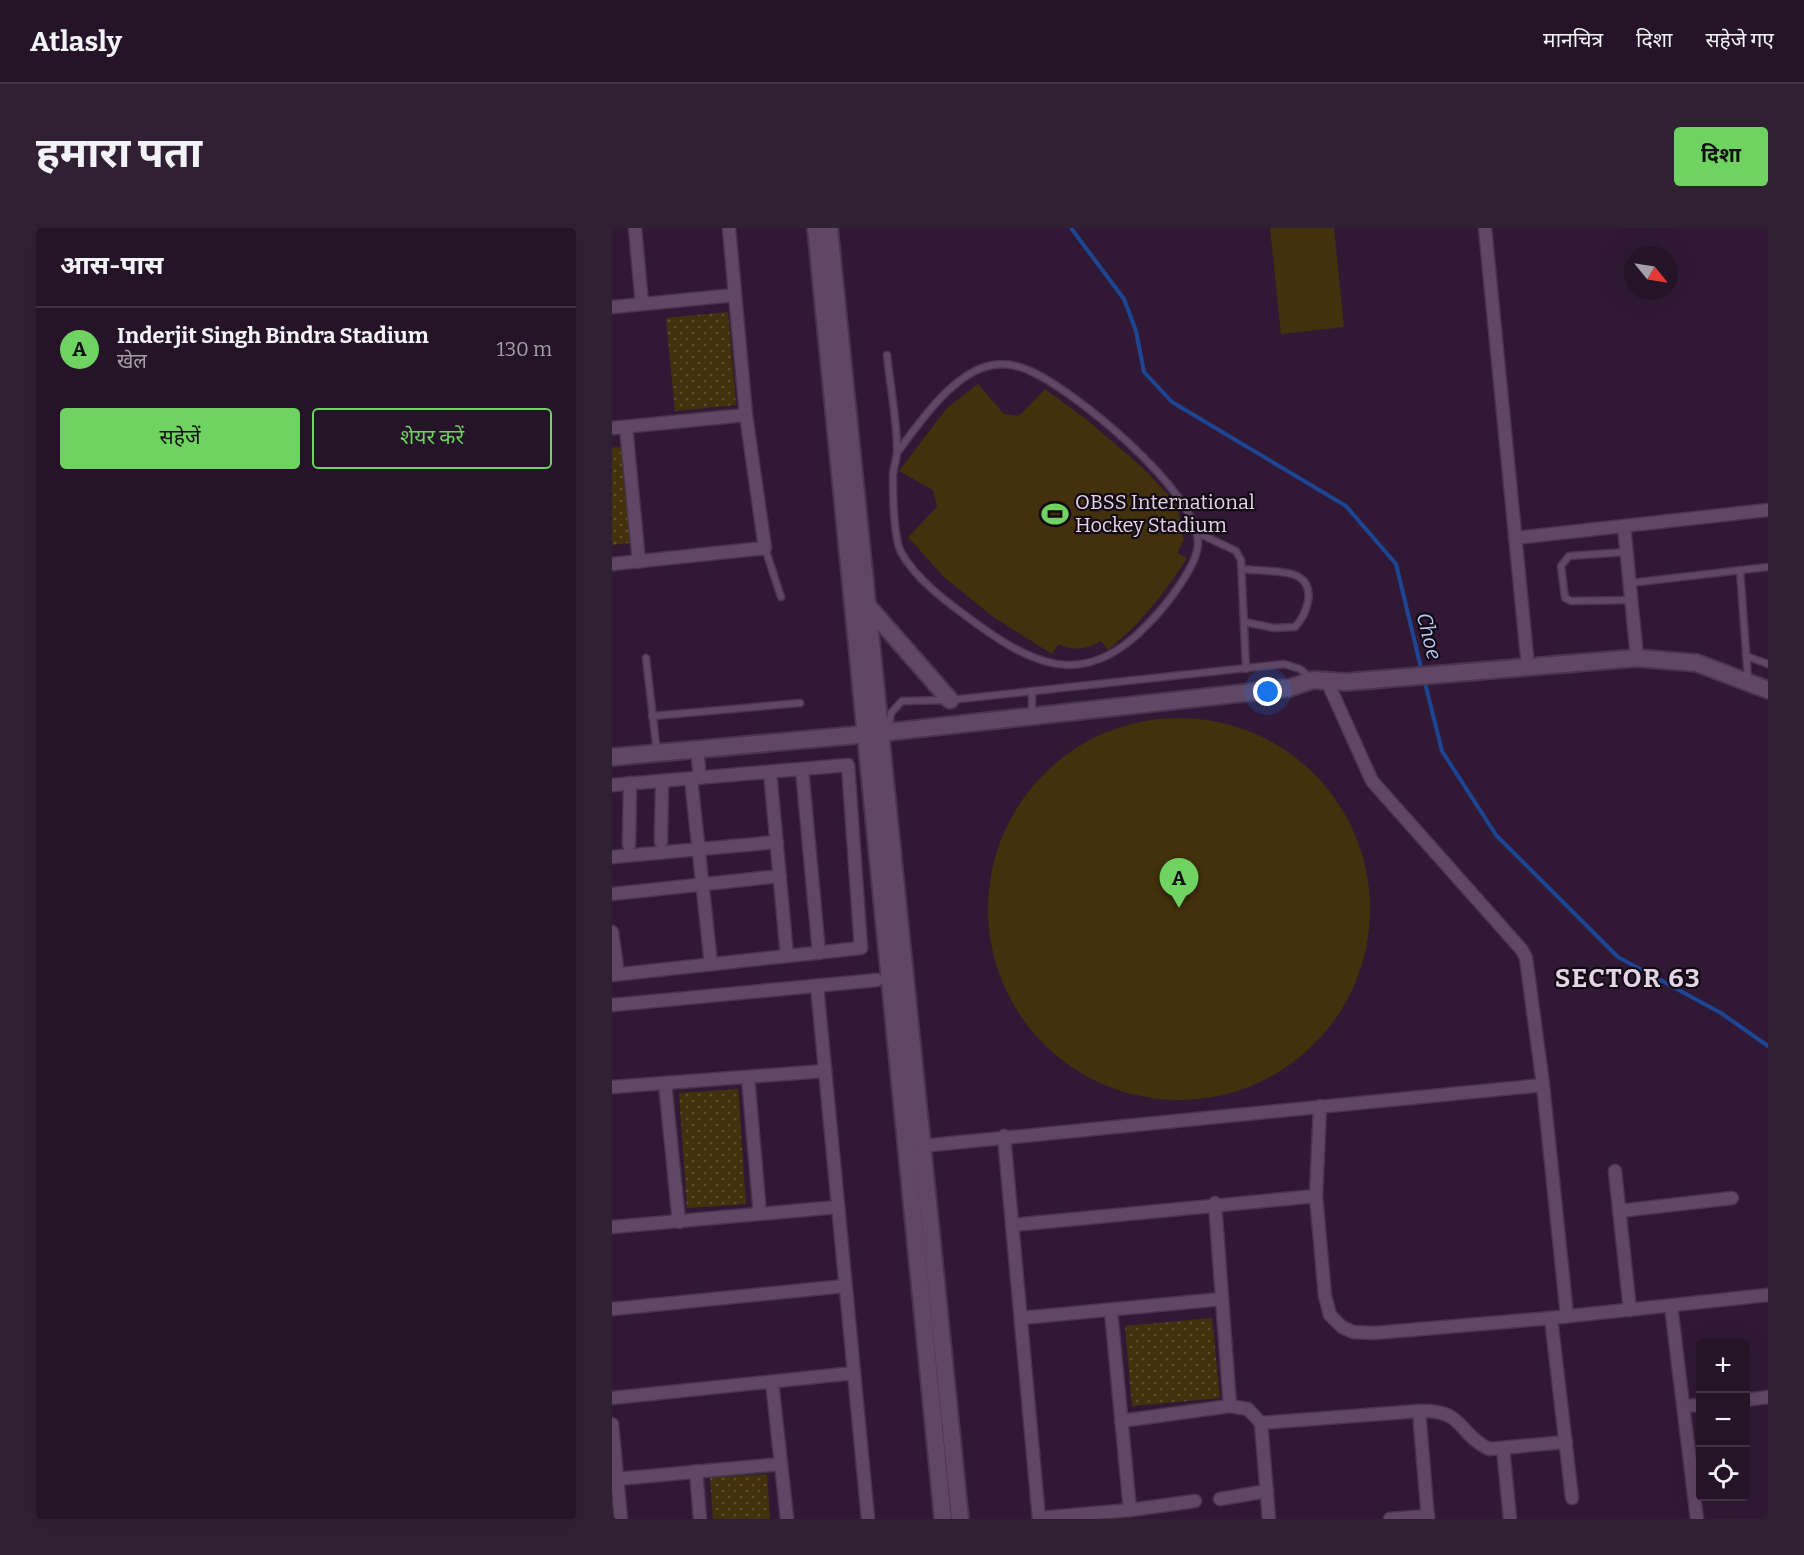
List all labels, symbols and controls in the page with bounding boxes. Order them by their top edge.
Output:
text: Atlasly [30,25,122,58]
text: मानचित्र [1543,27,1603,53]
text: दिशा [1636,27,1672,53]
text: सहेजे गए [1705,27,1774,53]
button: दिशा [1674,127,1768,186]
text: हमारा पता [36,128,202,178]
north arrow [1624,246,1678,300]
text: आस-पास [60,250,163,281]
text: Inderjit Singh Bindra Stadium [117,322,429,349]
text: A [72,337,87,361]
text: 130 m [497,337,552,361]
text: खेल [117,349,147,373]
button: सहेजें [60,408,300,469]
button: शेयर करें [312,408,552,469]
place label: OBSS International Hockey Stadium [1075,490,1255,537]
sports icon: OBSS International Hockey Stadium [1040,499,1070,529]
water label: Choe [1411,610,1447,663]
your location [1253,677,1282,706]
pin: A [1160,858,1198,908]
district label: SECTOR 63 [1555,963,1701,994]
map controls [1696,1339,1750,1501]
button: + [1696,1339,1750,1393]
button: − [1696,1393,1750,1447]
button: locate [1696,1447,1750,1501]

